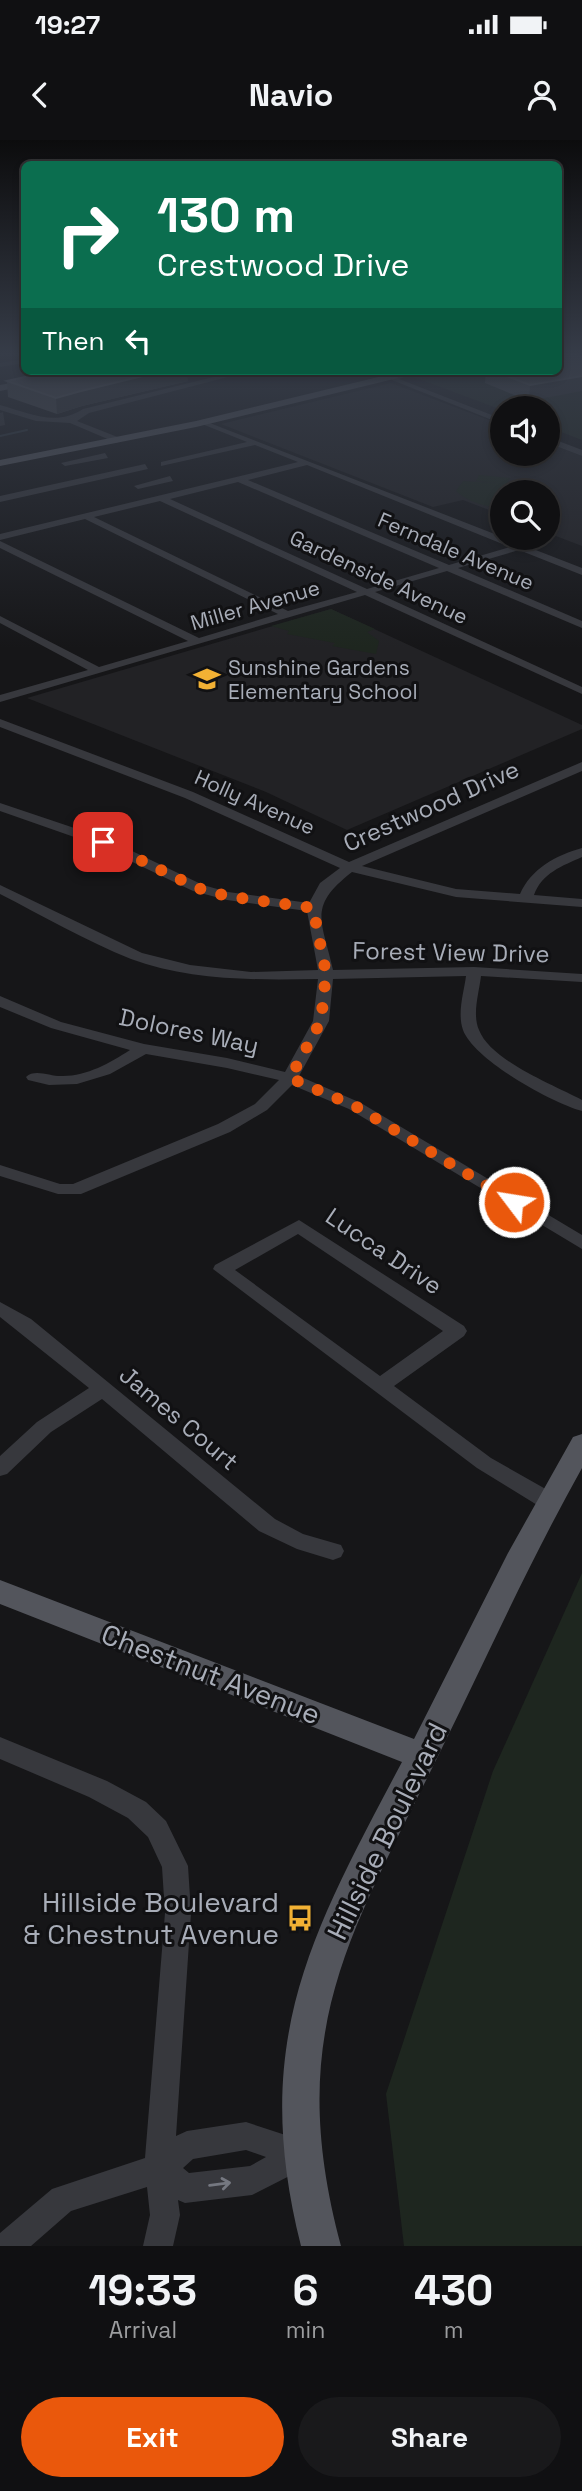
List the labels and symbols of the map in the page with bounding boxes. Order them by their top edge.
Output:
street label: Ferndale Avenue [374,506,538,596]
street label: Gardenside Avenue [285,524,473,630]
street label: Miller Avenue [187,574,323,636]
place label: Sunshine Gardens Elementary School [228,654,418,705]
school or university icon: Sunshine Gardens Elementary School [192,664,222,694]
street label: Crestwood Drive [338,753,524,859]
street label: Holly Avenue [190,763,320,841]
pin [73,812,133,872]
street label: Forest View Drive [352,935,550,969]
street label: Dolores Way [116,1001,262,1061]
position arrow [477,1165,551,1239]
street label: Lucca Drive [320,1201,448,1301]
street label: James Court [113,1359,245,1477]
street label: Chestnut Avenue [96,1616,326,1732]
street label: Hillside Boulevard [319,1717,455,1945]
place label: Hillside Boulevard & Chestnut Avenue [23,1884,279,1952]
bus stop icon: Hillside Boulevard & Chestnut Avenue [285,1903,315,1933]
one-way arrow [209,2177,231,2190]

